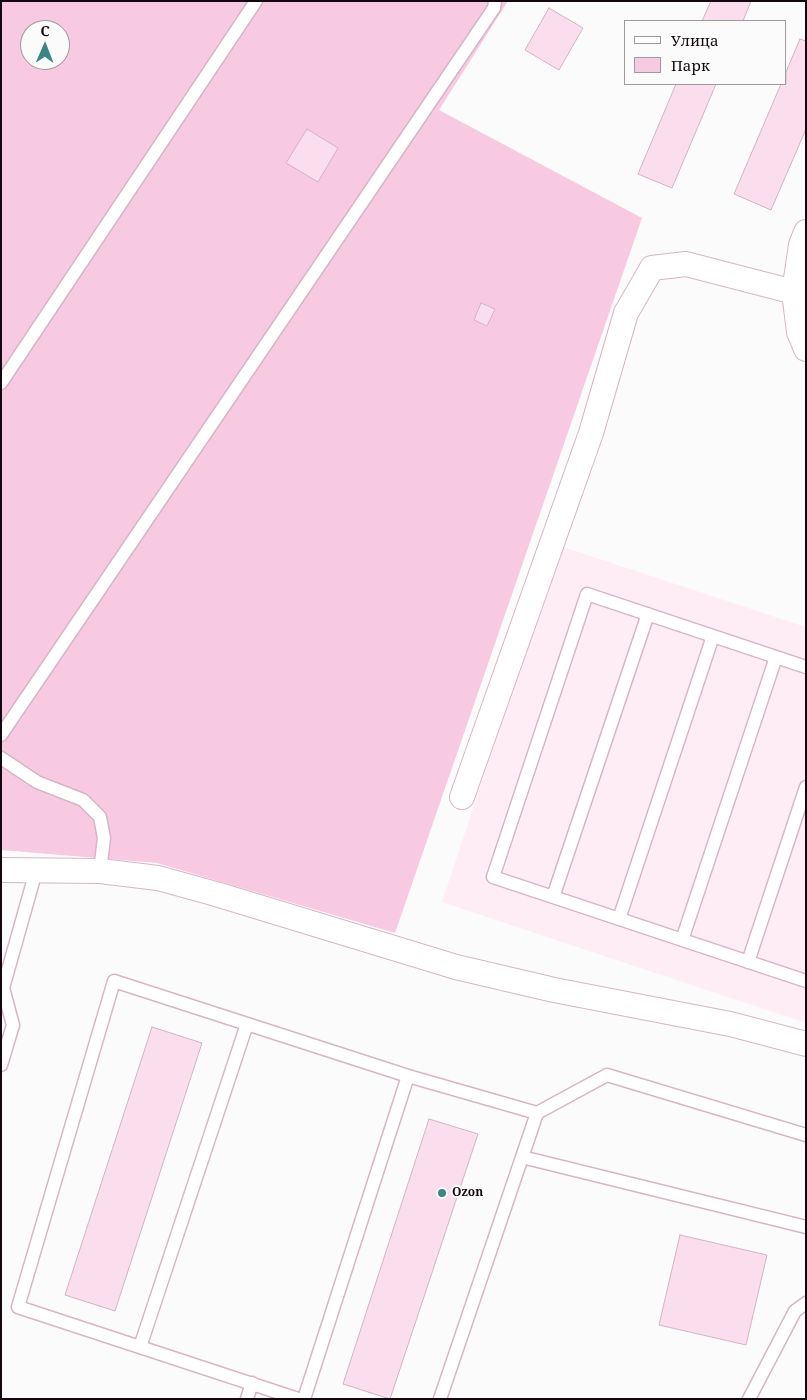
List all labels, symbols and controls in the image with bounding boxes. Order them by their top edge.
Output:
north arrow [20,20,70,70]
legend [624,20,787,85]
text: С [40,21,50,40]
text: Улица [671,30,719,50]
text: Парк [671,55,710,75]
place label: Ozon [452,1186,483,1200]
marker: Ozon [436,1187,448,1199]

